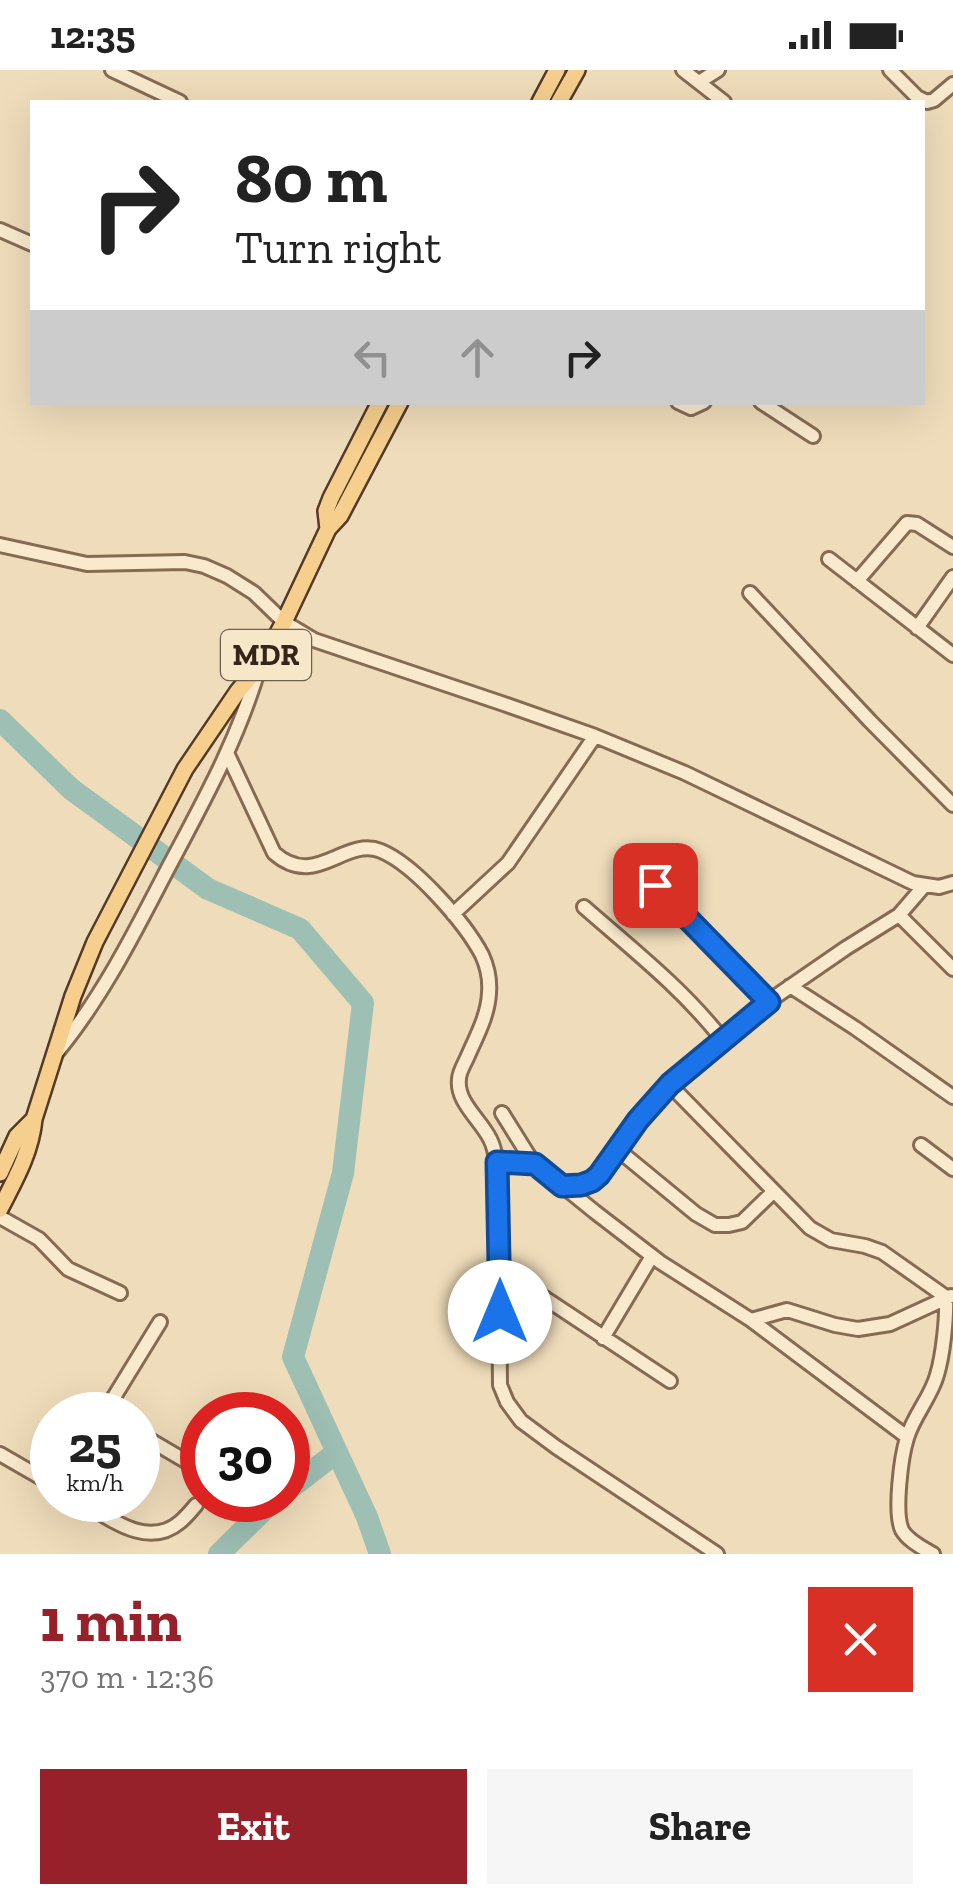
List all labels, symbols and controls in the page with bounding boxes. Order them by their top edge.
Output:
text: 12:35 [50,12,135,58]
text: 80 m [235,136,387,220]
icon: right [70,140,200,270]
text: Turn right [235,221,441,275]
icon: left [345,330,400,385]
icon: ahead [450,330,505,385]
icon: right [555,330,610,385]
road number: MDR [221,630,311,680]
pin [613,843,698,928]
icon: arrive [628,858,683,913]
position arrow [448,1260,552,1364]
speed limit sign: 30 [180,1392,310,1522]
text: 25 [69,1415,121,1475]
text: km/h [66,1467,124,1497]
text: 1 min [40,1584,182,1656]
button: close [808,1587,913,1692]
text: 370 m · 12:36 [40,1658,214,1696]
button: Exit [40,1769,467,1884]
button: Share [487,1769,913,1884]

